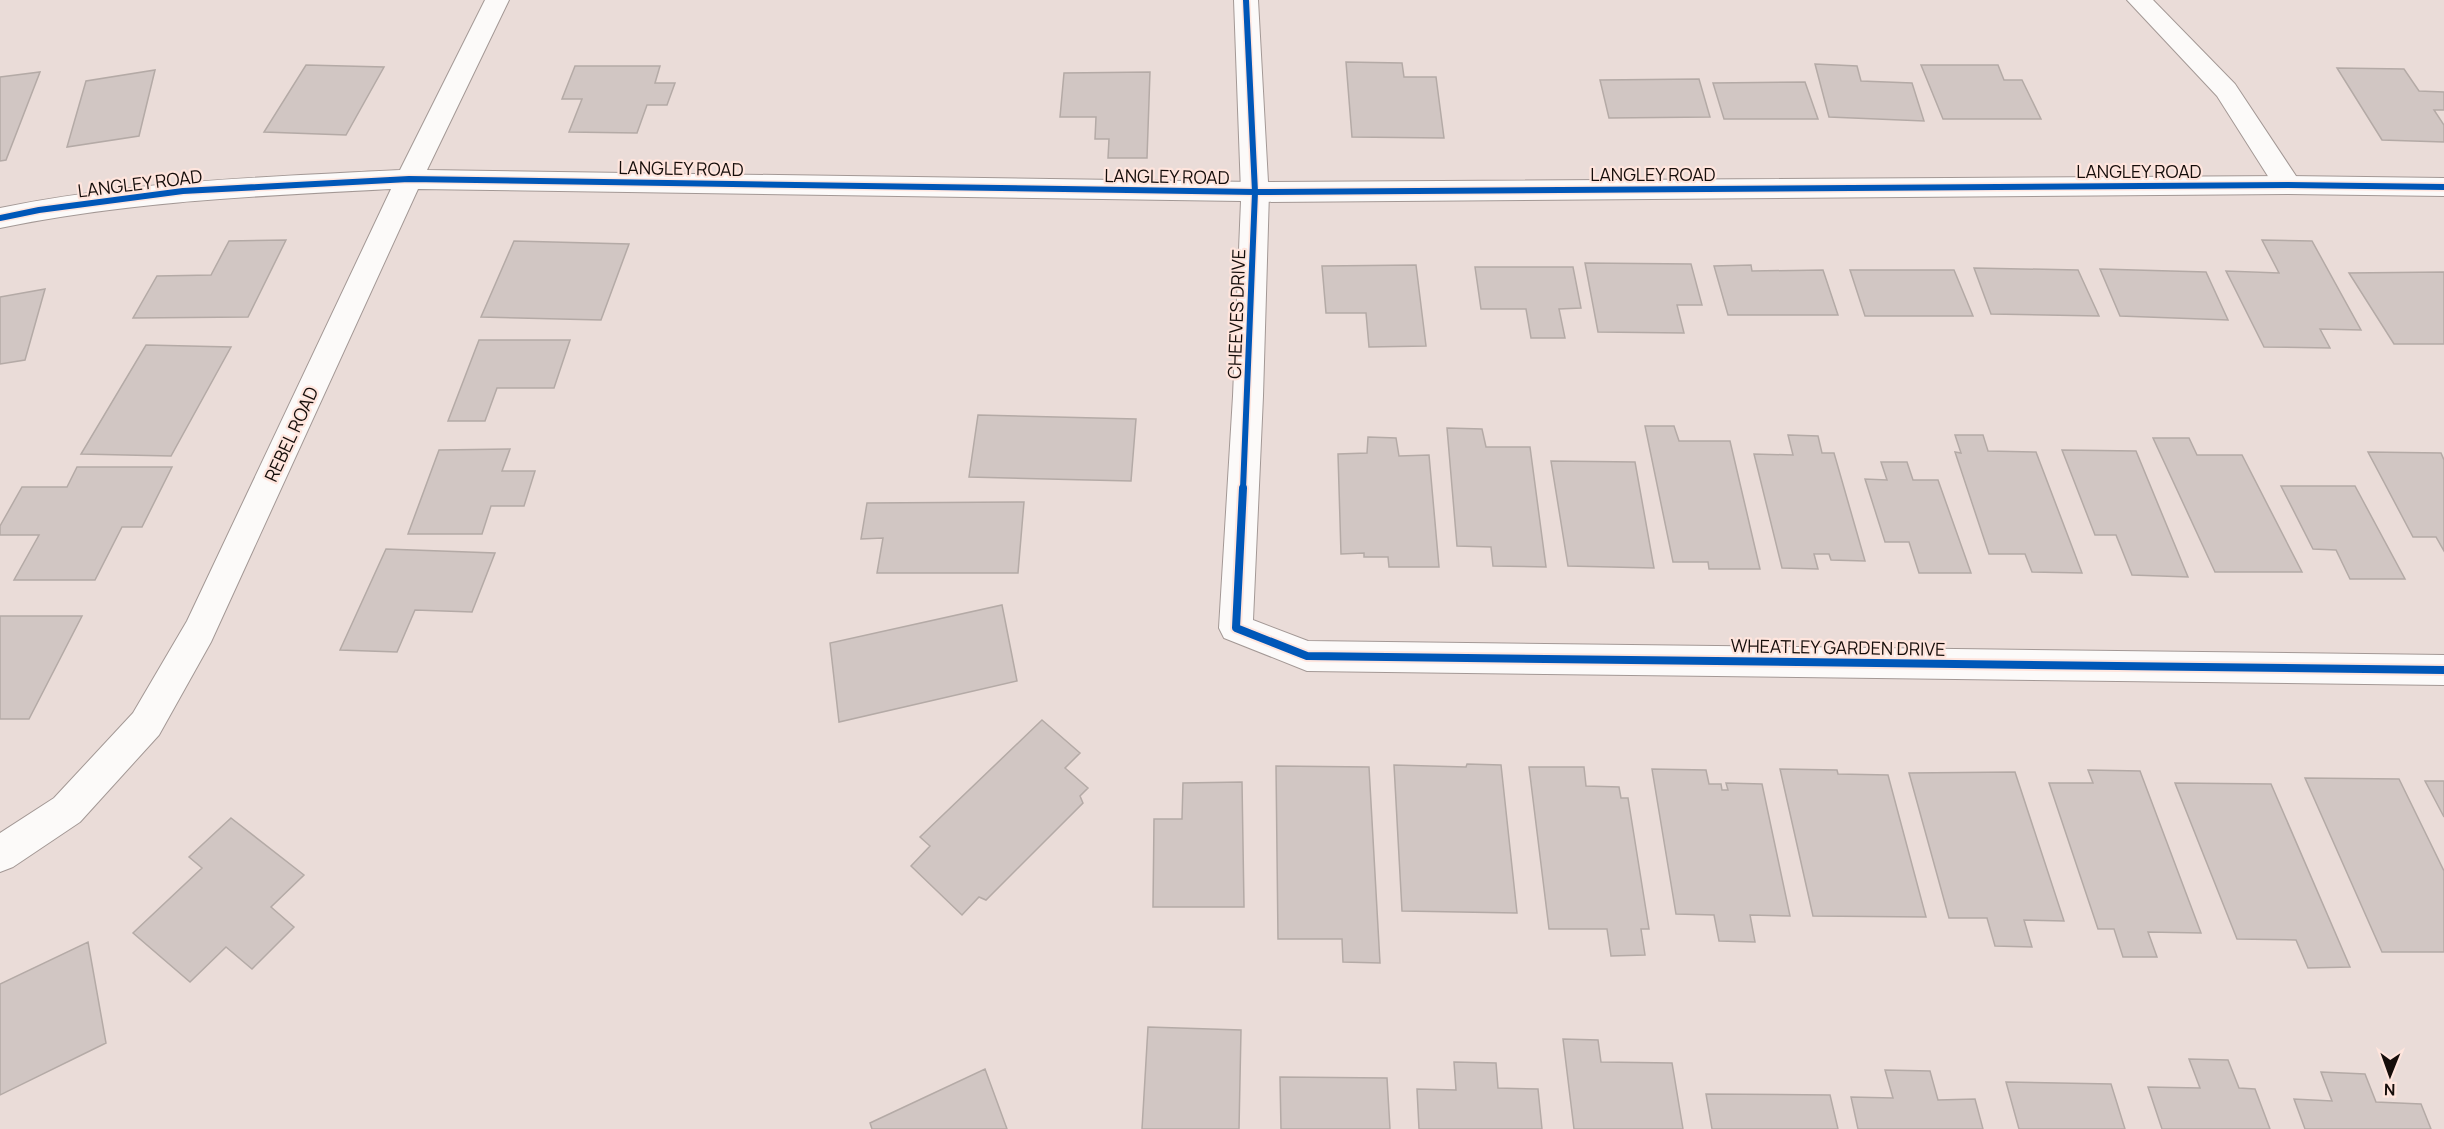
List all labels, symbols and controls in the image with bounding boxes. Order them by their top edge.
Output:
street label: LANGLEY ROAD [618,155,744,181]
street label: LANGLEY ROAD [2076,159,2202,183]
street label: LANGLEY ROAD [1590,162,1716,186]
street label: LANGLEY ROAD [76,163,204,203]
street label: LANGLEY ROAD [1104,163,1230,189]
street label: CHEEVES DRIVE [1222,249,1250,379]
street label: REBEL ROAD [259,383,323,485]
street label: WHEATLEY GARDEN DRIVE [1730,633,1946,661]
north arrow [2360,1045,2420,1105]
text: N [2384,1079,2396,1101]

